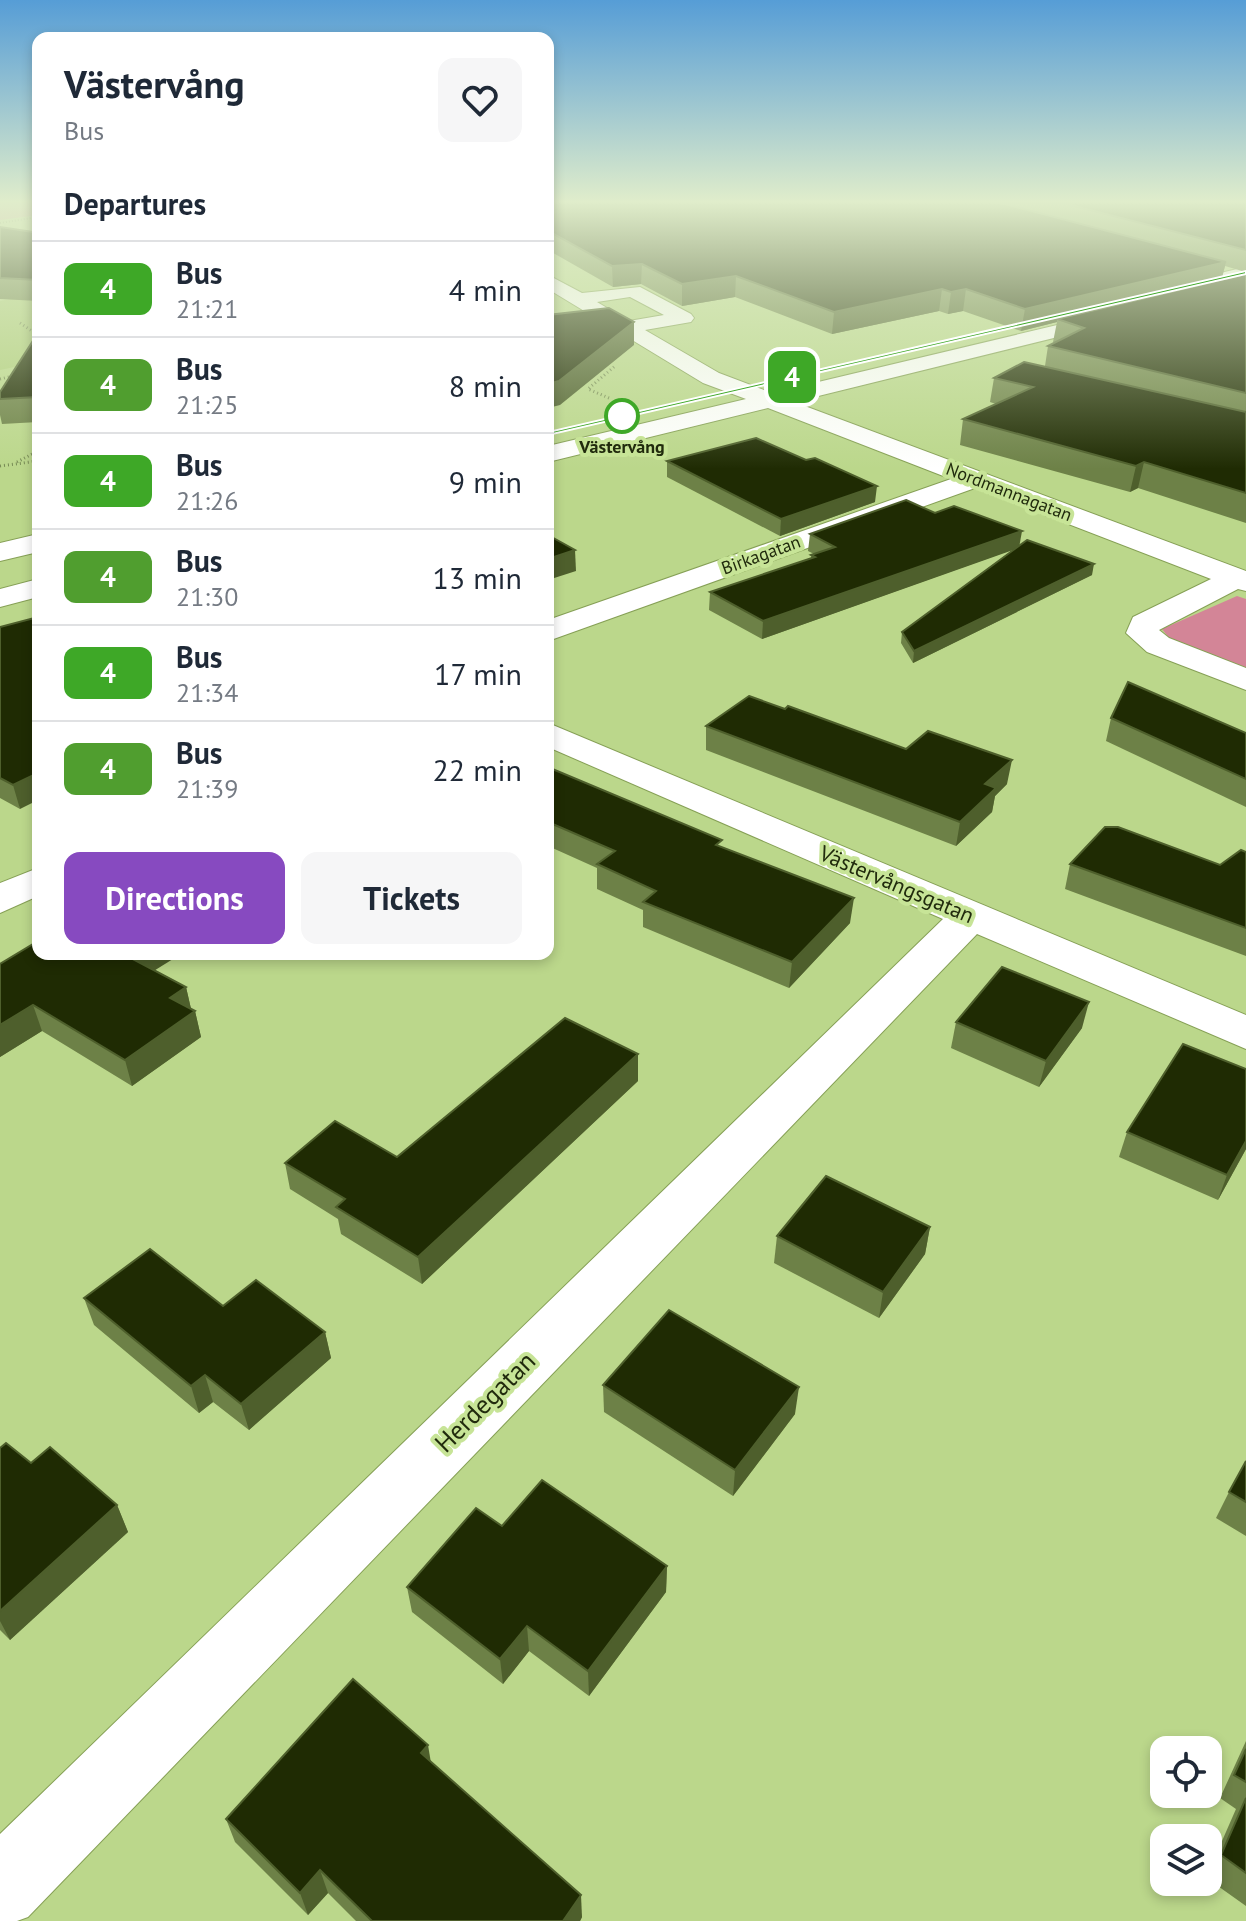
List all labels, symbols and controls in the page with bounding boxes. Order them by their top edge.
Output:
button: heart [438,58,522,142]
text: Västervång [64,59,245,108]
text: Bus [64,114,104,147]
text: Departures [64,184,206,223]
text: Bus [176,253,223,292]
text: 4 [100,270,116,307]
text: 4 min [449,270,522,309]
text: 21:21 [176,292,238,325]
text: Bus [176,349,223,388]
line badge: 4 [766,351,818,403]
text: 4 [784,358,800,395]
text: 4 [100,366,116,403]
text: 8 min [449,366,522,405]
text: 21:25 [176,388,238,421]
marker: Västervång [605,399,639,433]
place label: Västervång [578,435,665,458]
text: Bus [176,445,223,484]
street label: Nordmannagatan [943,457,1075,526]
text: 4 [100,462,116,499]
text: 9 min [449,462,522,501]
text: 21:26 [176,484,238,517]
street label: Birkagatan [718,530,804,579]
text: Bus [176,541,223,580]
text: 4 [100,558,116,595]
text: 13 min [432,558,522,597]
text: 21:30 [176,580,238,613]
text: Bus [176,637,223,676]
text: 4 [100,654,116,691]
text: 17 min [434,654,522,693]
text: 21:34 [176,676,238,709]
text: Bus [176,733,223,772]
text: 4 [100,750,116,787]
text: 22 min [432,750,522,789]
text: 21:39 [176,772,238,805]
street label: Västervångsgatan [815,838,979,929]
button: Directions [64,852,285,944]
button: Tickets [301,852,522,944]
street label: Herdegatan [427,1344,542,1459]
map controls [1150,1736,1222,1896]
button: locate [1150,1736,1222,1808]
button: layers [1150,1824,1222,1896]

